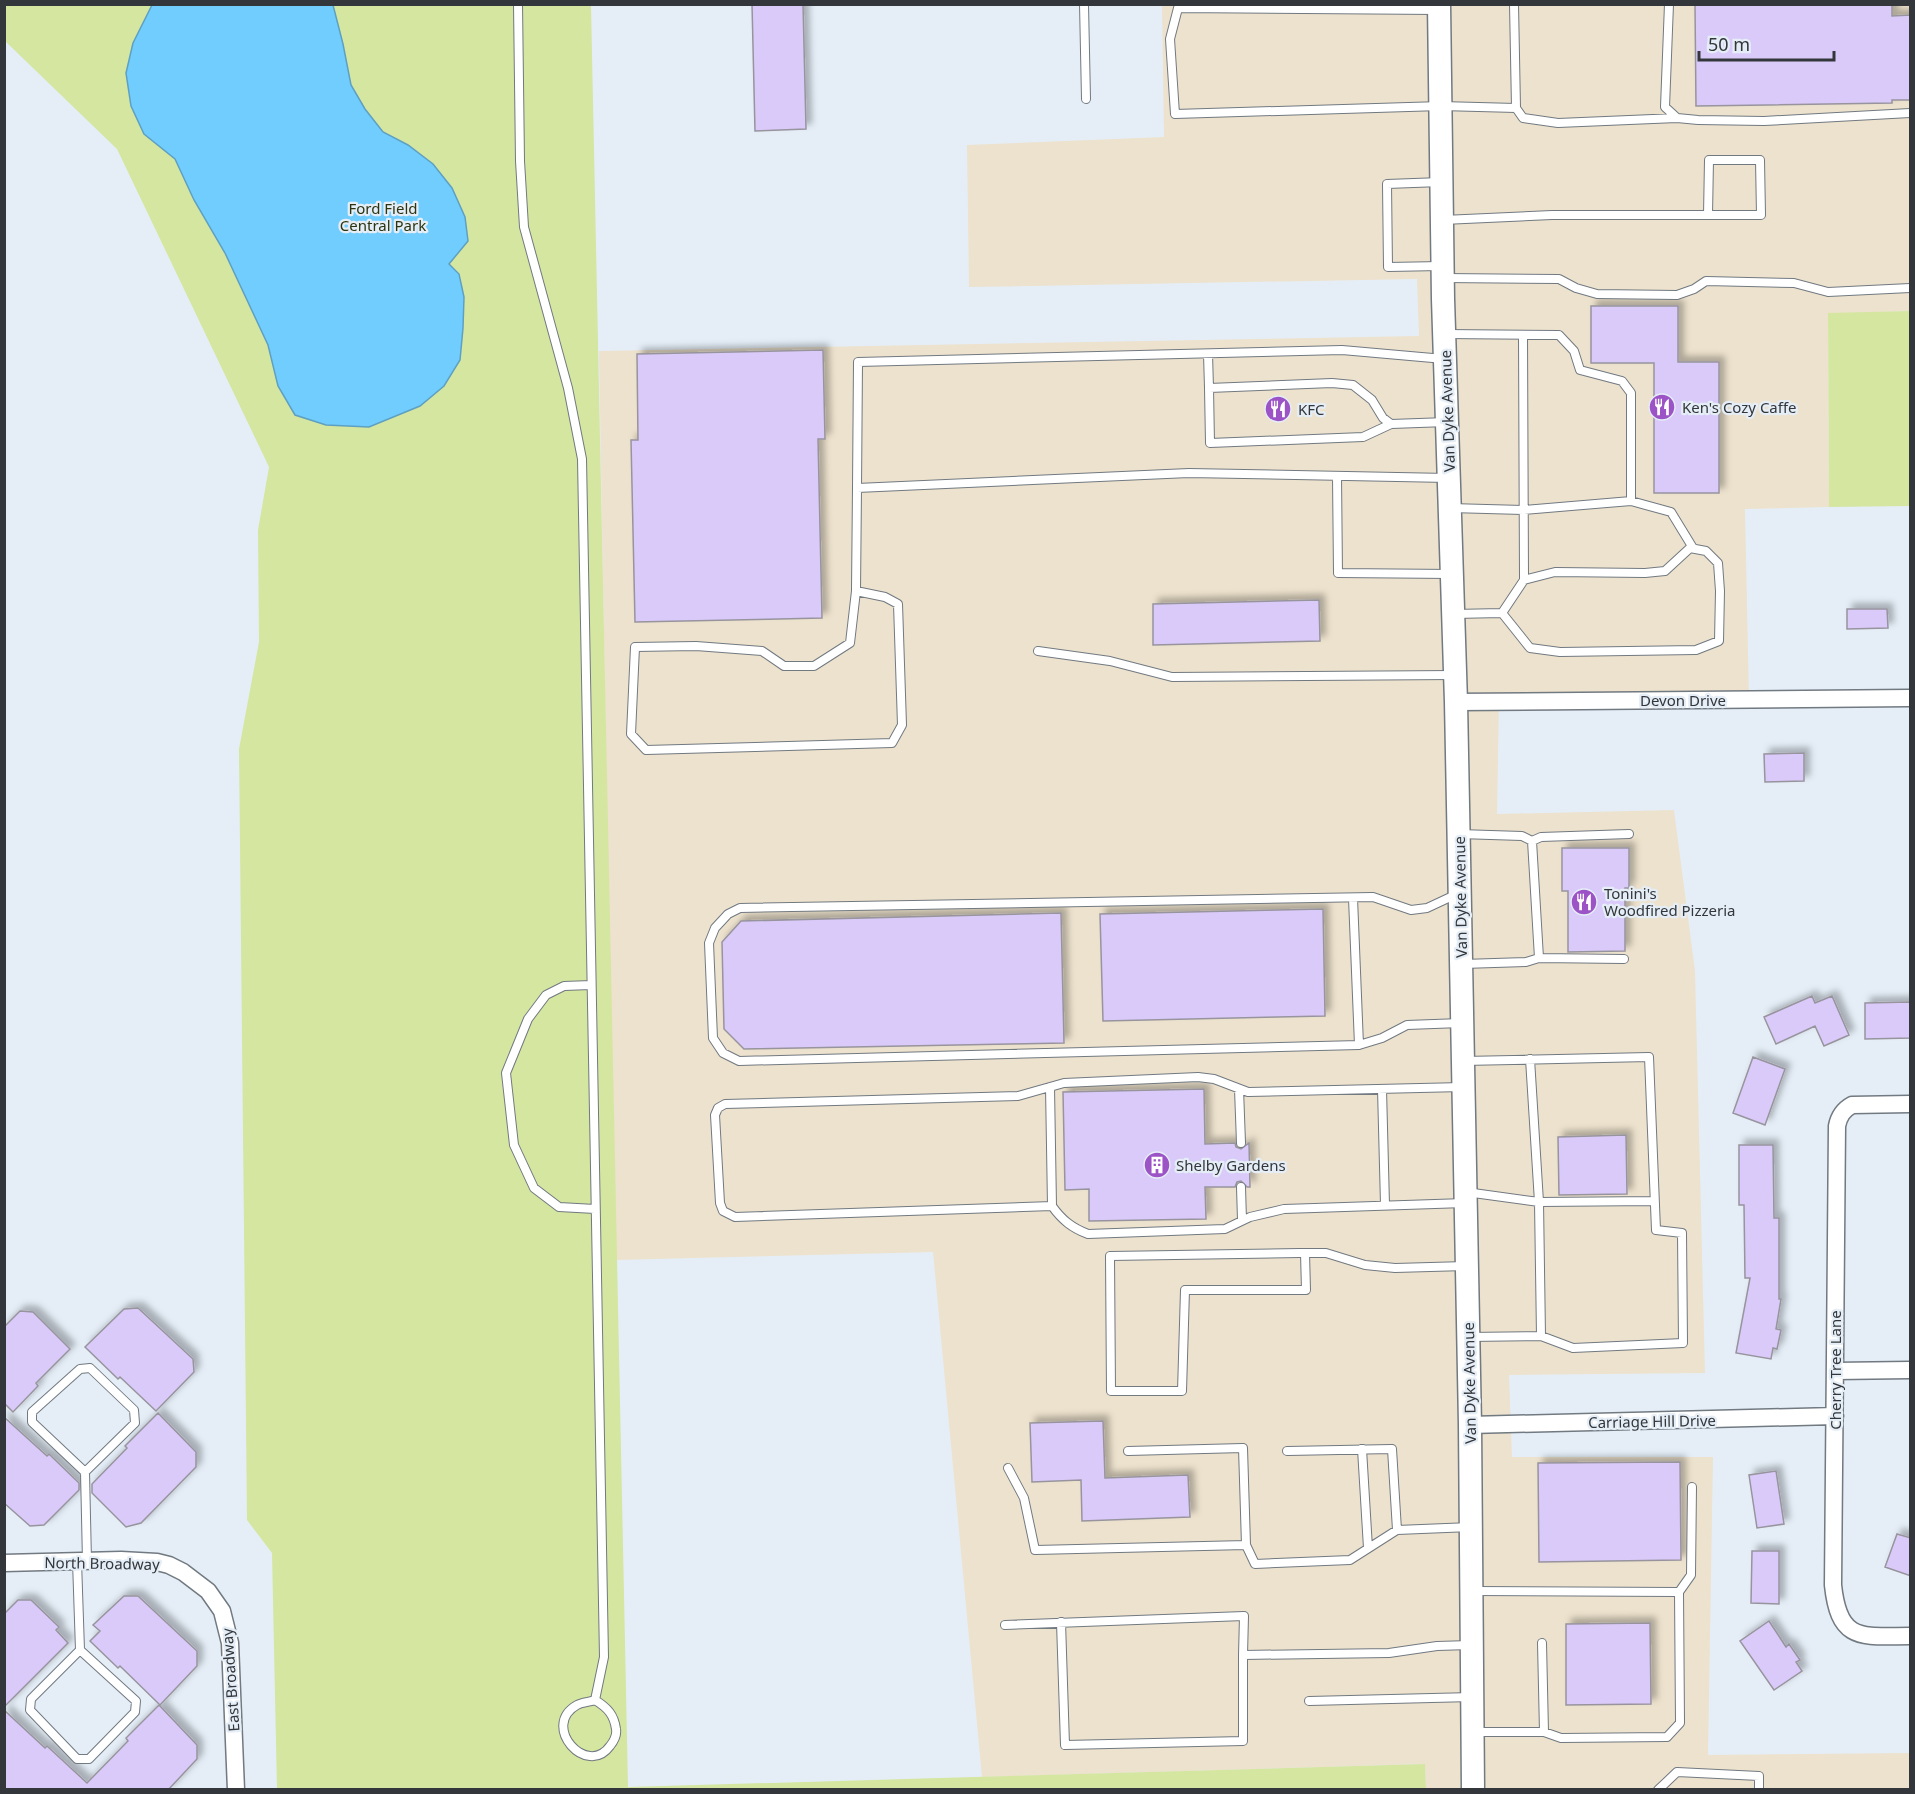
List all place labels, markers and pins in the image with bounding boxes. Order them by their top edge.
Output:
restaurant icon: Ken's Cozy Caffe [1647,392,1677,422]
restaurant icon: KFC [1263,394,1293,424]
place label: Ken's Cozy Caffe [1682,397,1797,417]
place label: KFC [1298,399,1325,419]
place label: Tonini's Woodfired Pizzeria [1604,883,1736,920]
restaurant icon: Tonini's Woodfired Pizzeria [1569,887,1599,917]
building icon: Shelby Gardens [1142,1150,1172,1180]
place label: Shelby Gardens [1176,1155,1286,1175]

